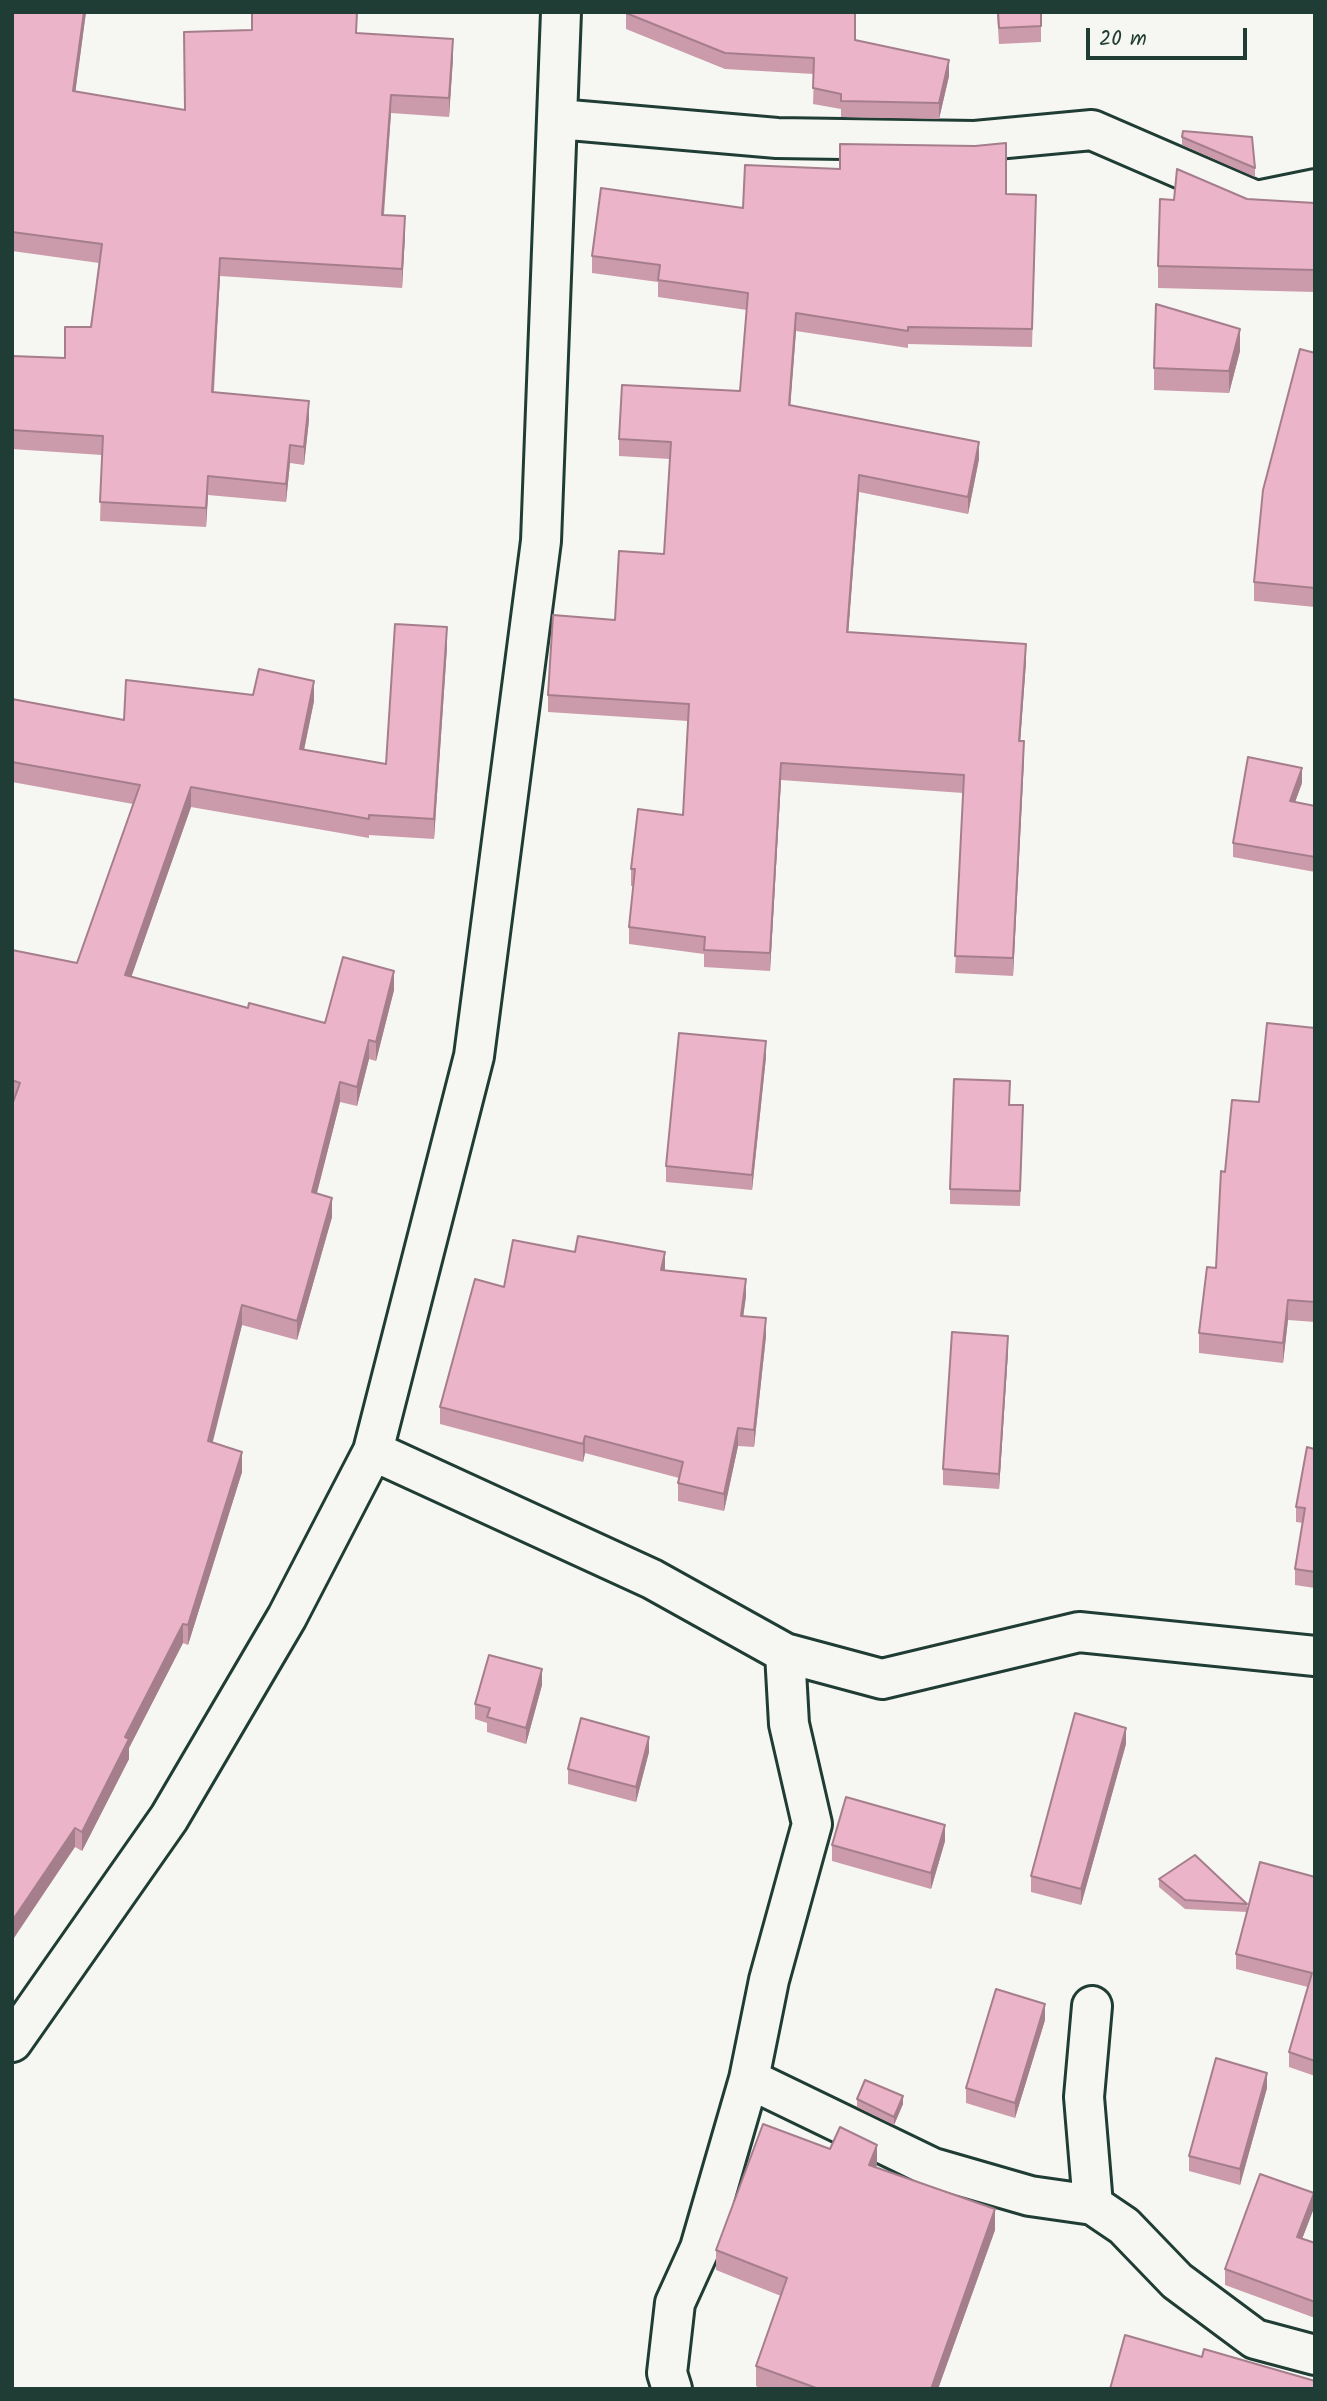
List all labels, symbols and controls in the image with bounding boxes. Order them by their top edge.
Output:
scale bar [1089,14,1250,58]
text: 20 m [1099,23,1147,56]

